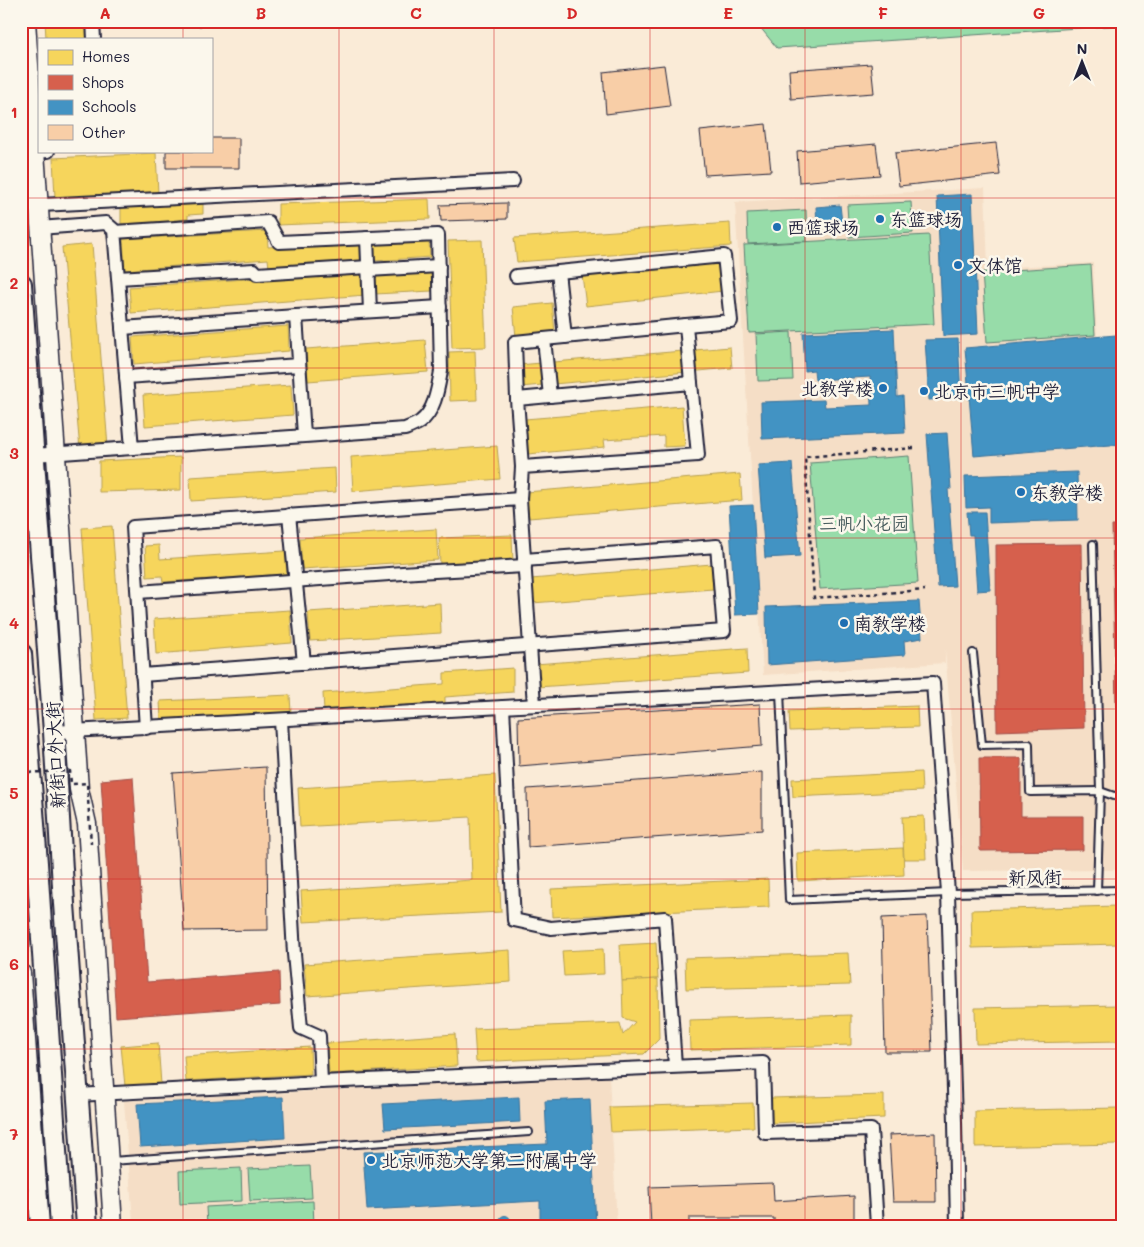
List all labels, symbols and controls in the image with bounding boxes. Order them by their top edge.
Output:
text: A [99,2,111,23]
text: B [256,2,266,23]
text: C [410,2,422,23]
text: D [566,2,578,23]
text: E [723,2,733,23]
text: F [878,2,888,23]
text: G [1033,2,1045,23]
legend [38,38,212,152]
north arrow [1056,38,1106,88]
text: N [1077,39,1087,58]
text: Homes [82,46,130,66]
text: Shops [82,72,124,92]
text: Schools [82,96,137,116]
text: 1 [10,101,18,122]
text: Other [82,122,126,142]
place label: 东篮球场 [890,207,962,231]
marker: 东篮球场 [874,213,886,225]
place label: 西篮球场 [787,215,859,239]
marker: 西篮球场 [771,221,783,233]
place label: 文体馆 [968,253,1022,277]
marker: 文体馆 [952,259,964,271]
text: 2 [10,272,19,293]
place label: 北教学楼 [801,376,873,400]
place label: 北京市三帆中学 [934,379,1060,403]
marker: 北教学楼 [877,382,889,394]
marker: 北京市三帆中学 [918,385,930,397]
text: 3 [9,442,19,463]
place label: 东教学楼 [1031,480,1103,504]
marker: 东教学楼 [1015,486,1027,498]
park label: 三帆小花园 [819,511,909,535]
place label: 南教学楼 [854,611,926,635]
text: 4 [9,612,19,633]
marker: 南教学楼 [838,617,850,629]
street label: 新街口外大街 [40,700,70,810]
text: 5 [9,782,19,803]
street label: 新风街 [1008,865,1062,889]
text: 6 [9,953,19,974]
text: 7 [10,1123,19,1144]
place label: 北京师范大学第二附属中学 [381,1148,597,1172]
marker: 北京师范大学第二附属中学 [365,1154,377,1166]

